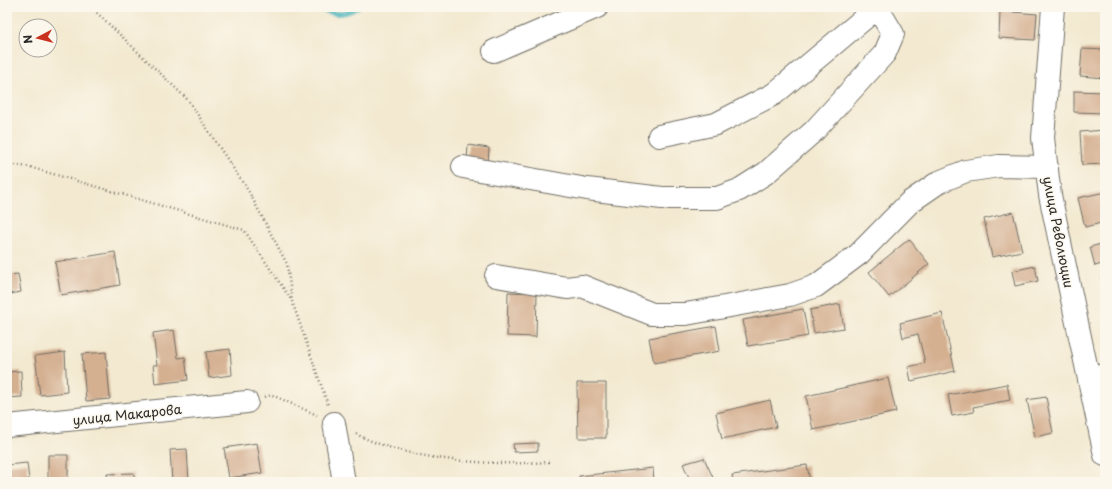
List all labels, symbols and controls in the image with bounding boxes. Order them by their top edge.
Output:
north arrow [18,18,58,58]
text: N [19,34,37,45]
street label: улица Революции [1039,175,1079,289]
street label: улица Макарова [72,399,183,429]

